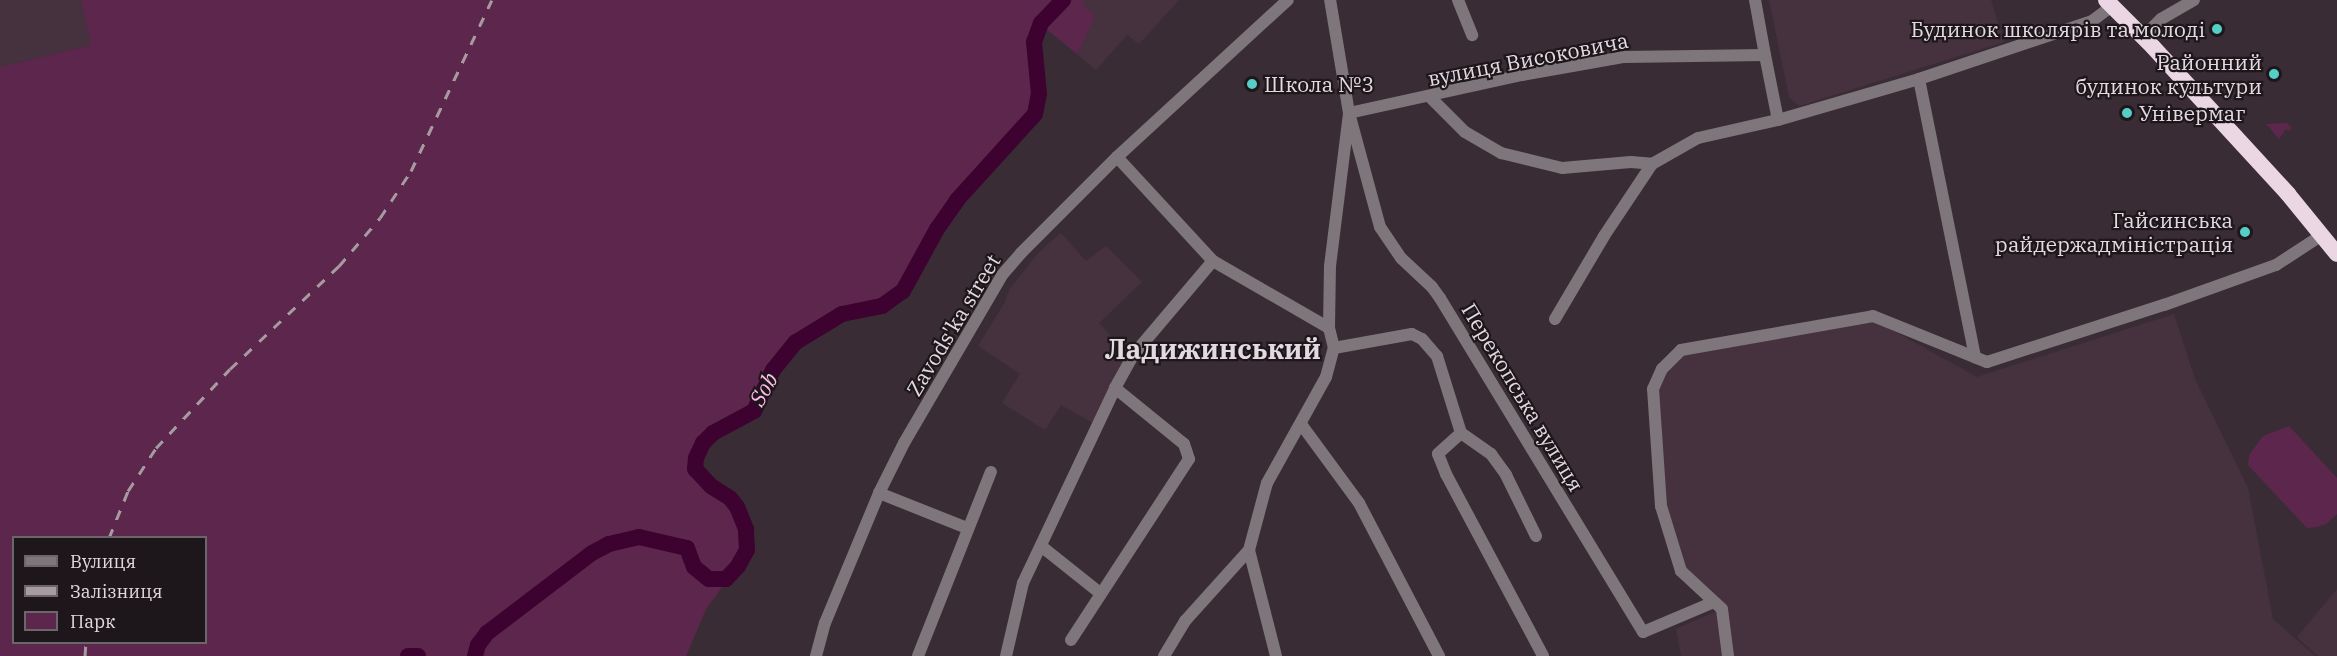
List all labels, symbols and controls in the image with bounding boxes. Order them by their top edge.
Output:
place label: Будинок школярів та молоді [1911,16,2205,42]
marker: Будинок школярів та молоді [2210,22,2224,36]
street label: вулиця Високовича [1426,27,1630,91]
place label: Районний будинок культури [2075,49,2262,99]
marker: Районний будинок культури [2267,67,2281,81]
place label: Школа №3 [1264,71,1374,97]
marker: Школа №3 [1245,77,1259,91]
place label: Універмаг [2139,100,2245,126]
marker: Універмаг [2120,106,2134,120]
place label: Гайсинська райдержадміністрація [1995,207,2233,257]
marker: Гайсинська райдержадміністрація [2238,225,2252,239]
street label: Zavods'ka street [901,250,1005,400]
street label: Перекопська вулиця [1457,298,1589,496]
district label: Ладижинський [1105,333,1321,365]
water label: Sob [743,368,783,410]
legend [12,536,207,644]
text: Вулиця [70,550,136,573]
text: Залізниця [70,580,163,603]
text: Парк [70,610,116,633]

